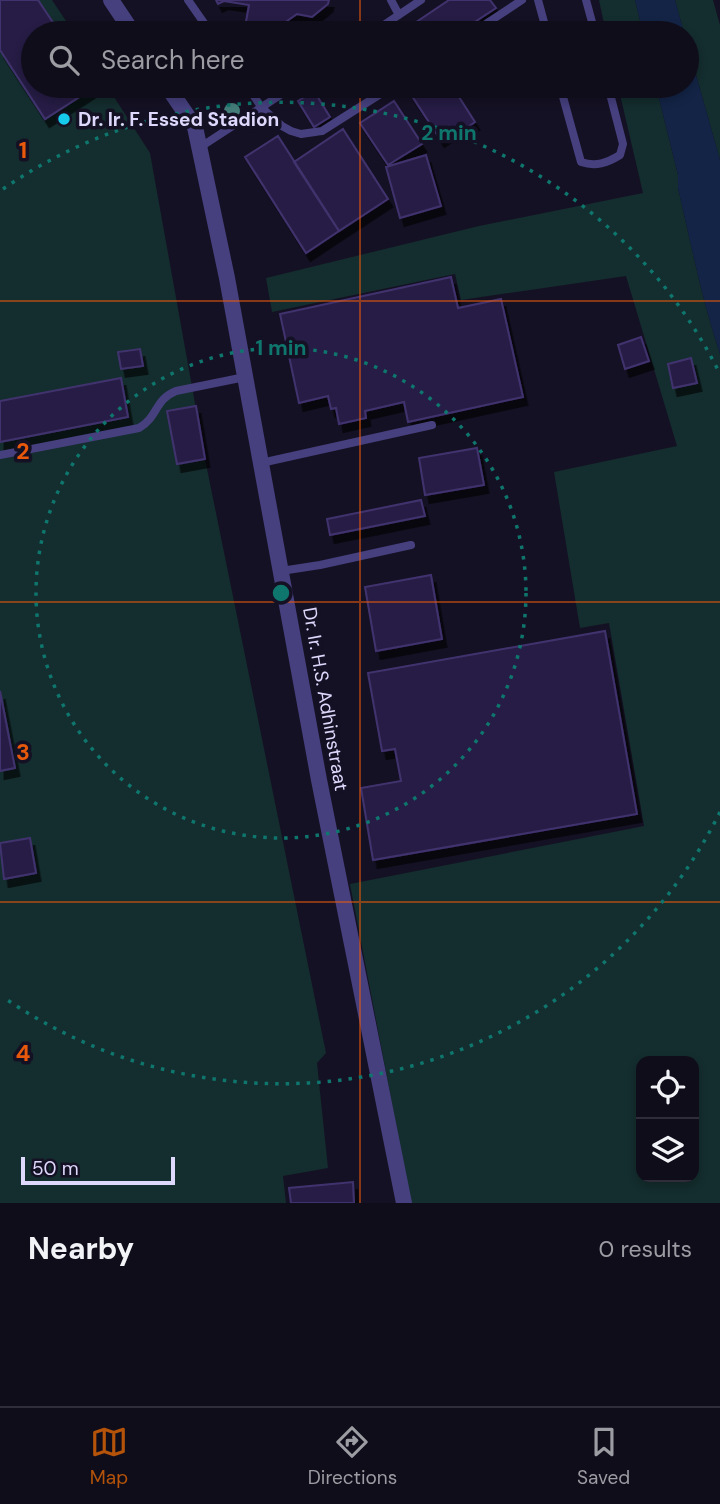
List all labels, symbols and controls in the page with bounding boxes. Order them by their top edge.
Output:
search box [21,21,699,98]
icon: search [45,41,83,79]
text: Search here [101,43,244,77]
place label: Dr. Ir. F. Essed Stadion [78,107,279,132]
marker: Dr. Ir. F. Essed Stadion [56,111,72,127]
text: 2 min [421,119,477,147]
text: 1 [19,135,27,165]
text: 1 min [255,334,307,362]
text: 2 [16,436,30,466]
centre of rings [269,581,293,605]
street label: Dr. Ir. H.S. Adhinstraat [297,605,354,793]
text: 3 [16,737,30,767]
text: 4 [16,1038,31,1068]
map controls [636,1056,699,1182]
button: locate [636,1056,699,1119]
button: layers [636,1119,699,1182]
scale bar [21,1154,175,1186]
text: 50 m [32,1156,79,1181]
text: Nearby [28,1229,134,1268]
text: 0 results [599,1234,692,1264]
tab: Map [90,1423,128,1490]
tab: Directions [308,1423,397,1490]
tab: Saved [577,1423,630,1490]

